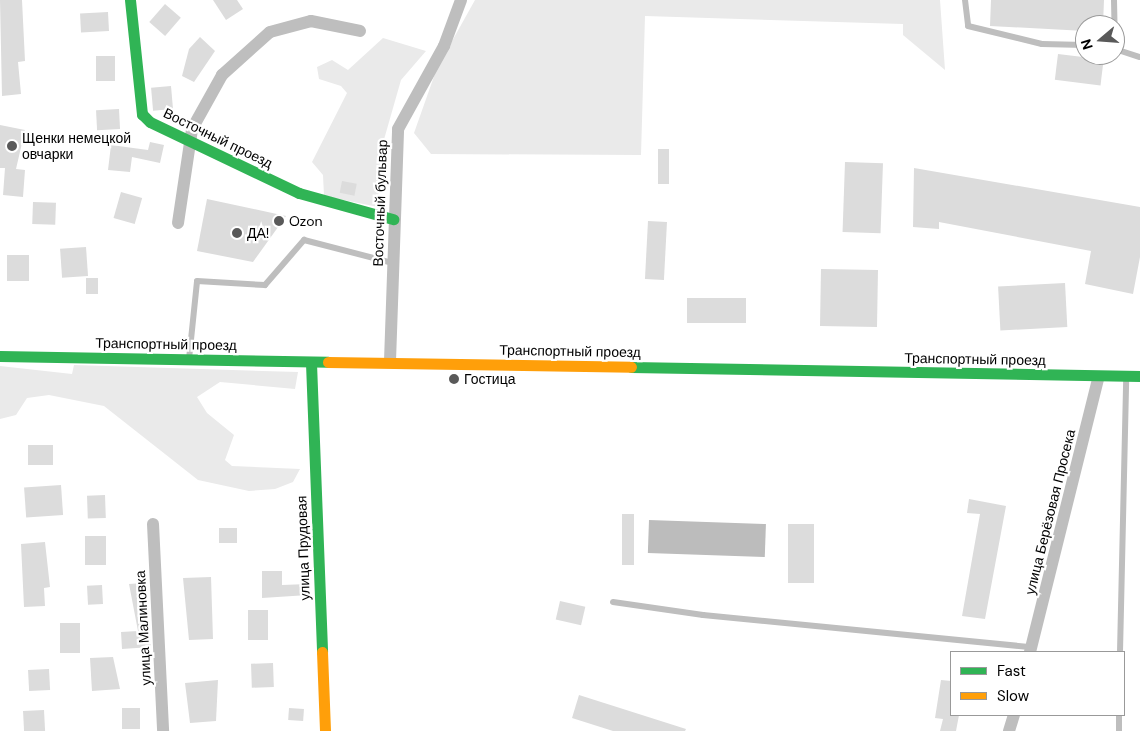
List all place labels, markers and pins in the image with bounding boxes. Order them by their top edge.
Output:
place label: Щенки немецкой овчарки [22,130,131,162]
marker: Щенки немецкой овчарки [6,140,18,152]
place label: Ozon [289,213,323,229]
marker: Ozon [273,215,285,227]
place label: ДА! [247,225,269,241]
marker: ДА! [231,227,243,239]
place label: Гостица [464,371,515,387]
marker: Гостица [448,373,460,385]

